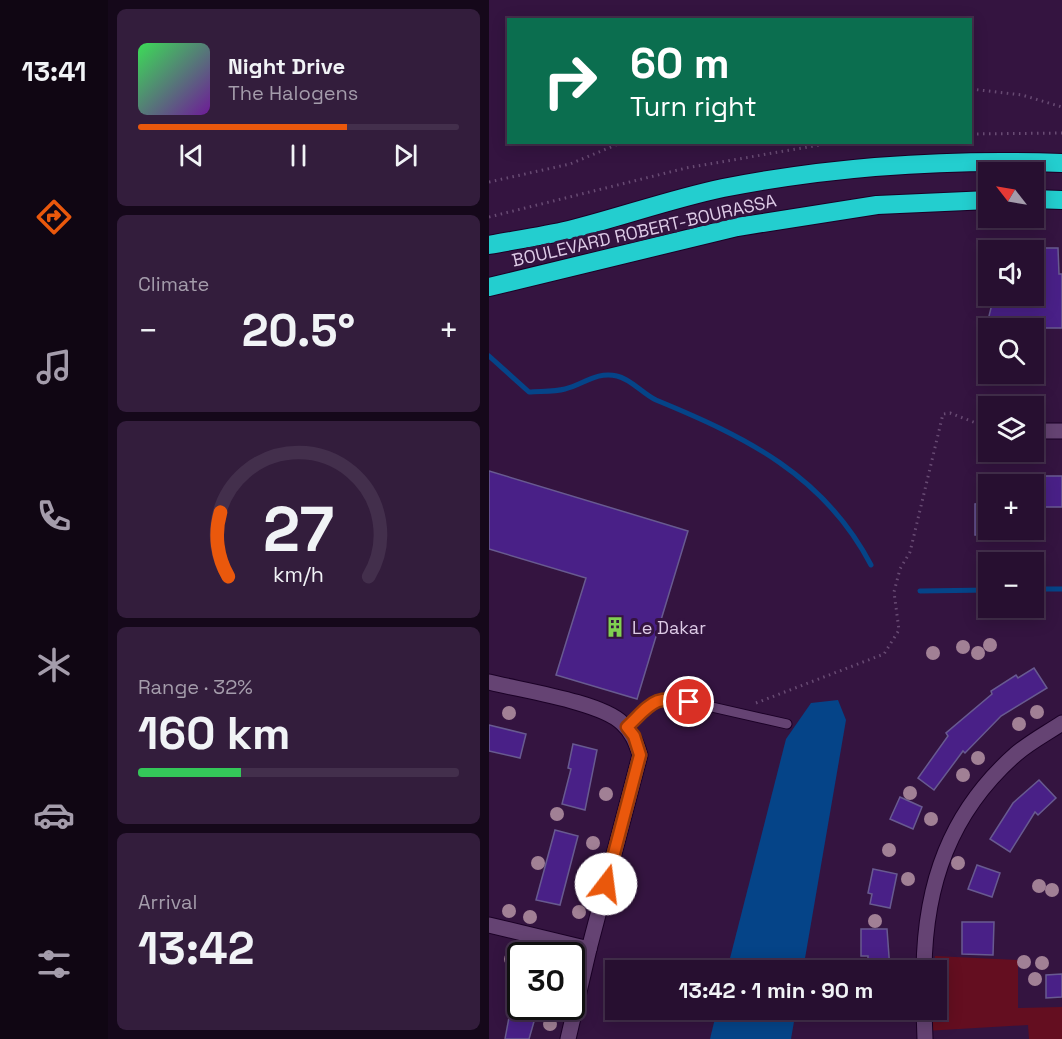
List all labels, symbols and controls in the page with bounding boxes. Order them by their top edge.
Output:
text: 60 m [630,37,730,90]
icon: right [531,42,609,120]
text: Night Drive [228,52,345,80]
text: 13:41 [21,54,87,89]
text: The Halogens [228,80,358,106]
text: Turn right [630,89,757,124]
icon: previous [175,139,208,172]
icon: pause [282,139,315,172]
icon: next [389,139,422,172]
north arrow [978,162,1044,228]
map controls [978,162,1044,618]
street label: BOULEVARD ROBERT-BOURASSA [510,188,778,272]
icon: directions [33,196,75,238]
button: sound [978,240,1044,306]
text: Climate [138,271,209,297]
text: 20.5° [242,302,355,359]
text: − [138,310,158,352]
text: + [439,310,459,352]
button: search [978,318,1044,384]
icon: music [33,346,75,388]
button: layers [978,396,1044,462]
button: + [978,474,1044,540]
text: 27 [263,490,334,569]
icon: phone [33,495,75,537]
button: − [978,552,1044,618]
text: km/h [273,561,324,588]
building icon: Le Dakar [603,615,627,639]
place label: Le Dakar [632,616,706,639]
icon: climate [33,644,75,686]
text: Range · 32% [138,674,253,700]
pin [663,676,714,727]
icon: arrive [672,685,705,718]
text: 160 km [138,705,291,762]
icon: car [33,794,75,836]
position arrow [574,852,638,916]
text: Arrival [138,889,197,915]
text: 13:42 [138,920,254,977]
speed limit sign: 30 [507,942,585,1020]
icon: filters [33,943,75,985]
text: 13:42 · 1 min · 90 m [679,976,873,1004]

